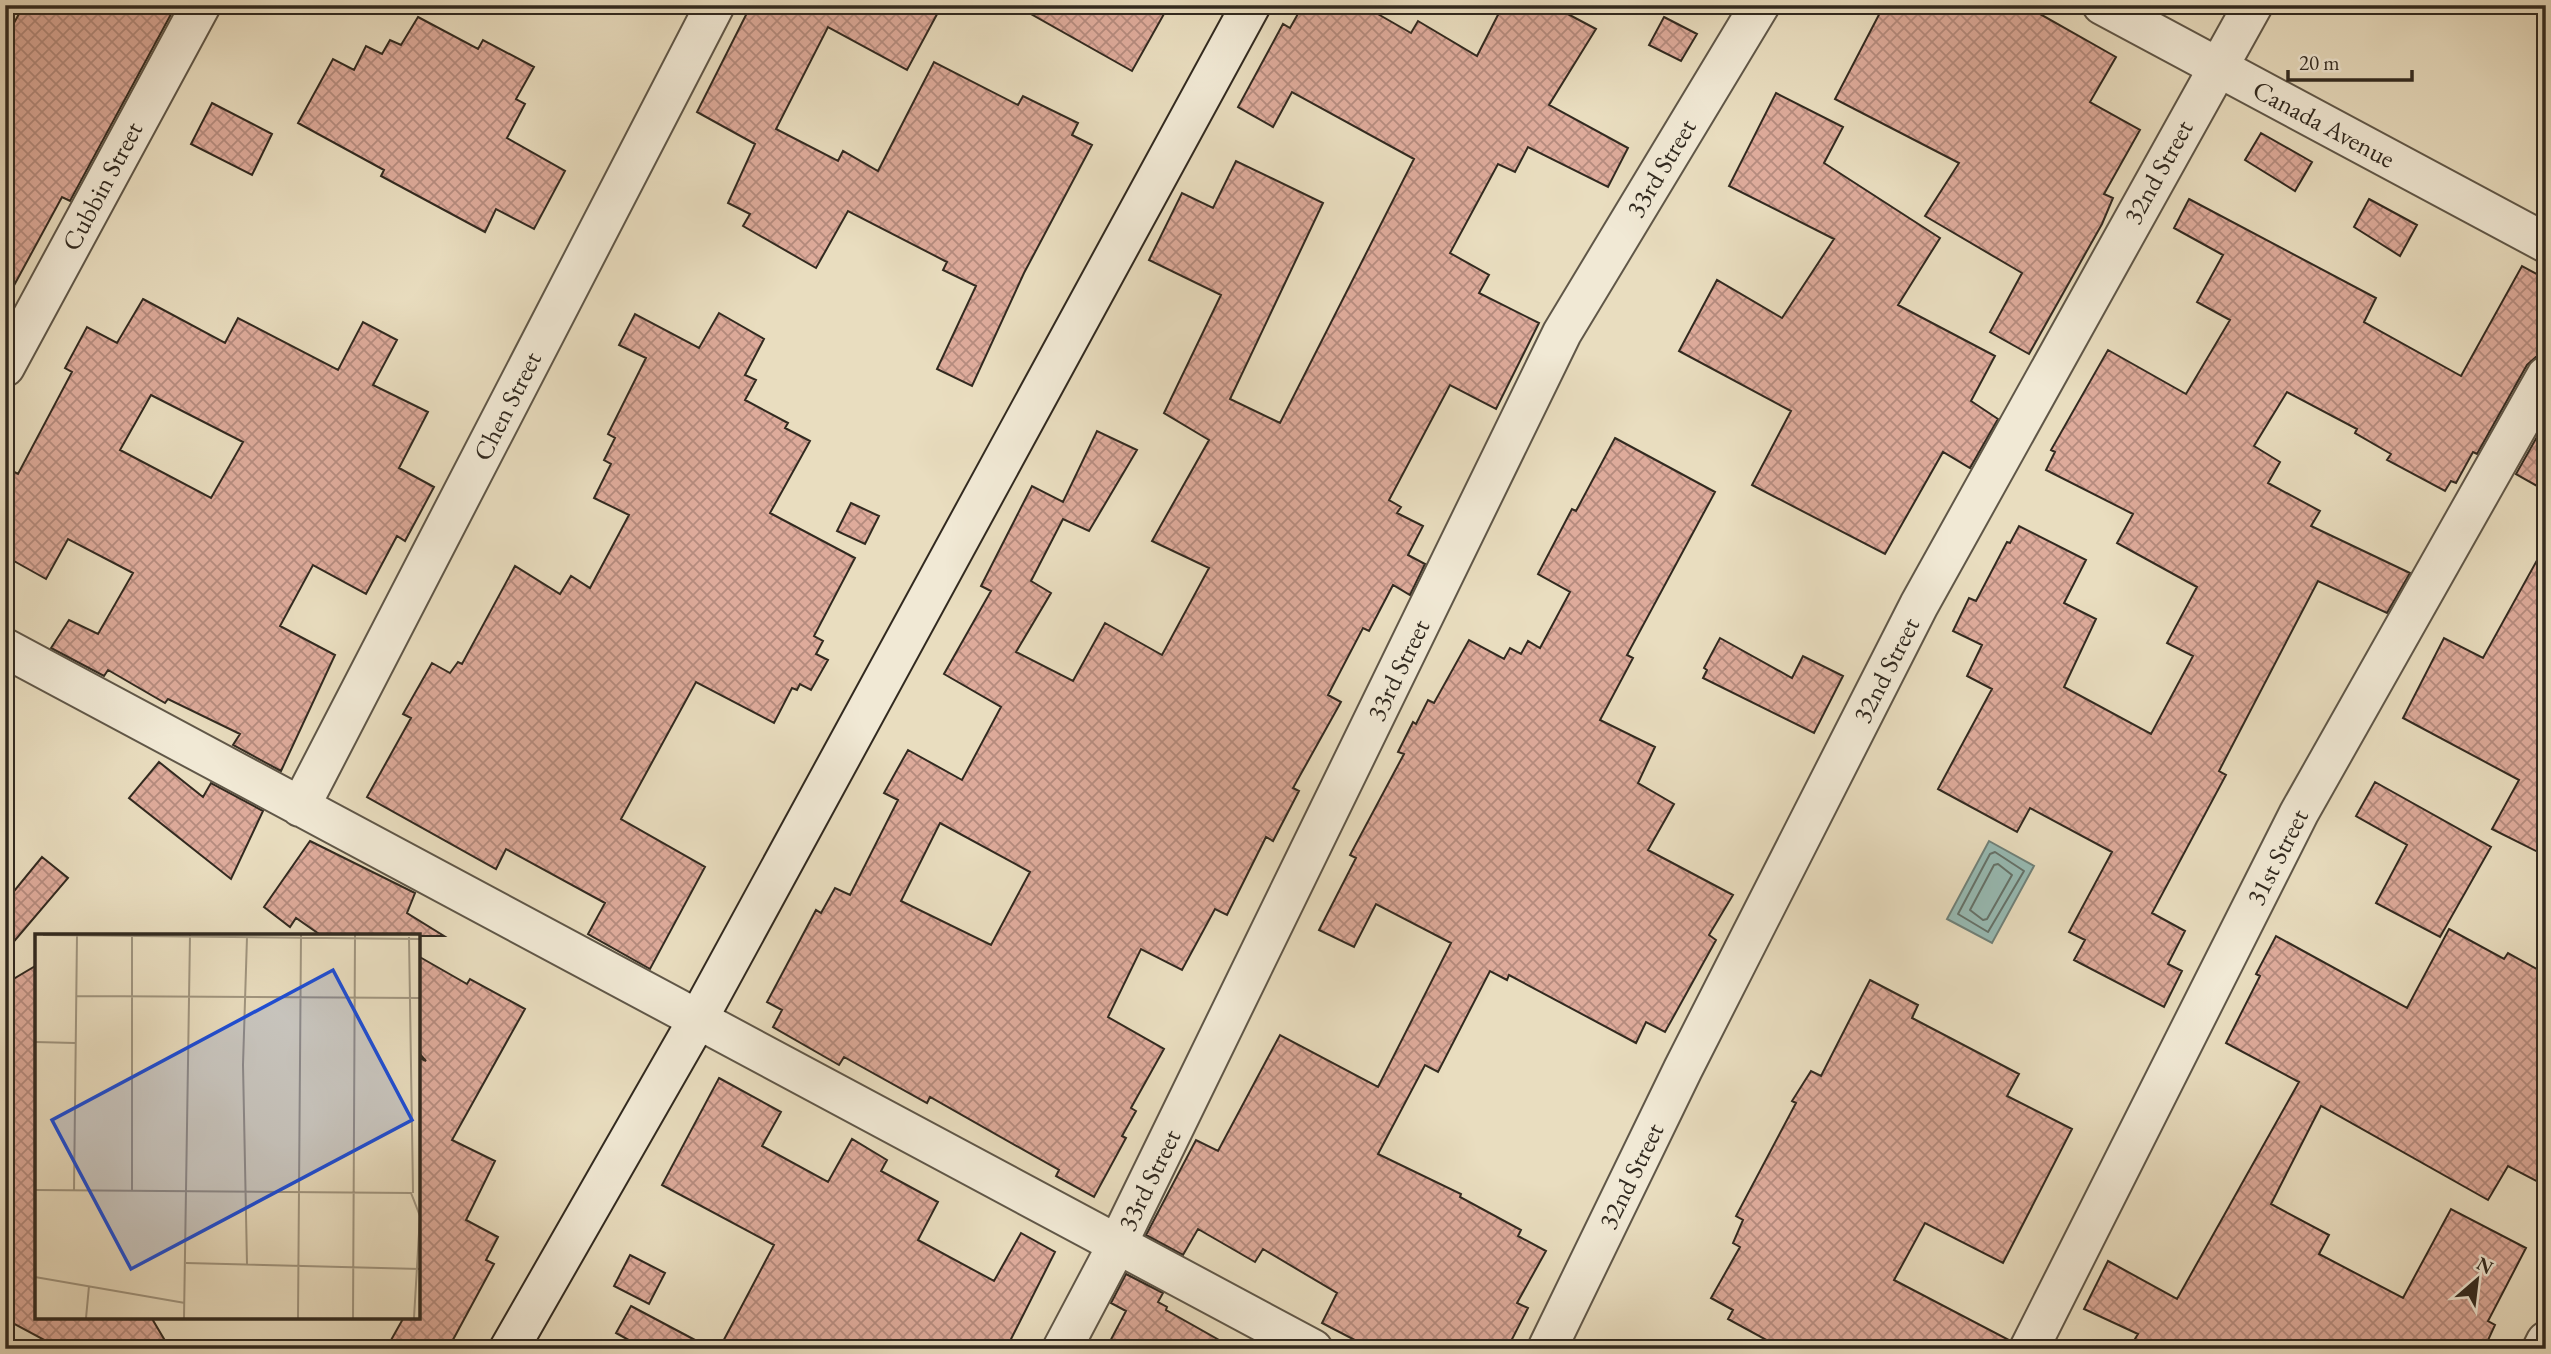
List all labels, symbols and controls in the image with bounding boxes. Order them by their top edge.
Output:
scale bar [2288,38,2413,82]
text: 20 m [2299,49,2340,76]
street label: Canada Avenue [2247,72,2401,176]
street label: 33rd Street [1618,112,1704,224]
street label: 32nd Street [2115,114,2201,230]
street label: Cubbin Street [54,116,150,256]
street label: Chen Street [465,346,549,466]
street label: 32nd Street [1845,611,1927,729]
street label: 33rd Street [1359,614,1437,726]
street label: 31st Street [2238,803,2316,911]
inset map [35,934,420,1319]
street label: 32nd Street [1591,1117,1671,1235]
street label: 33rd Street [1110,1124,1188,1236]
north arrow [2442,1246,2512,1316]
text: N [2472,1251,2498,1280]

